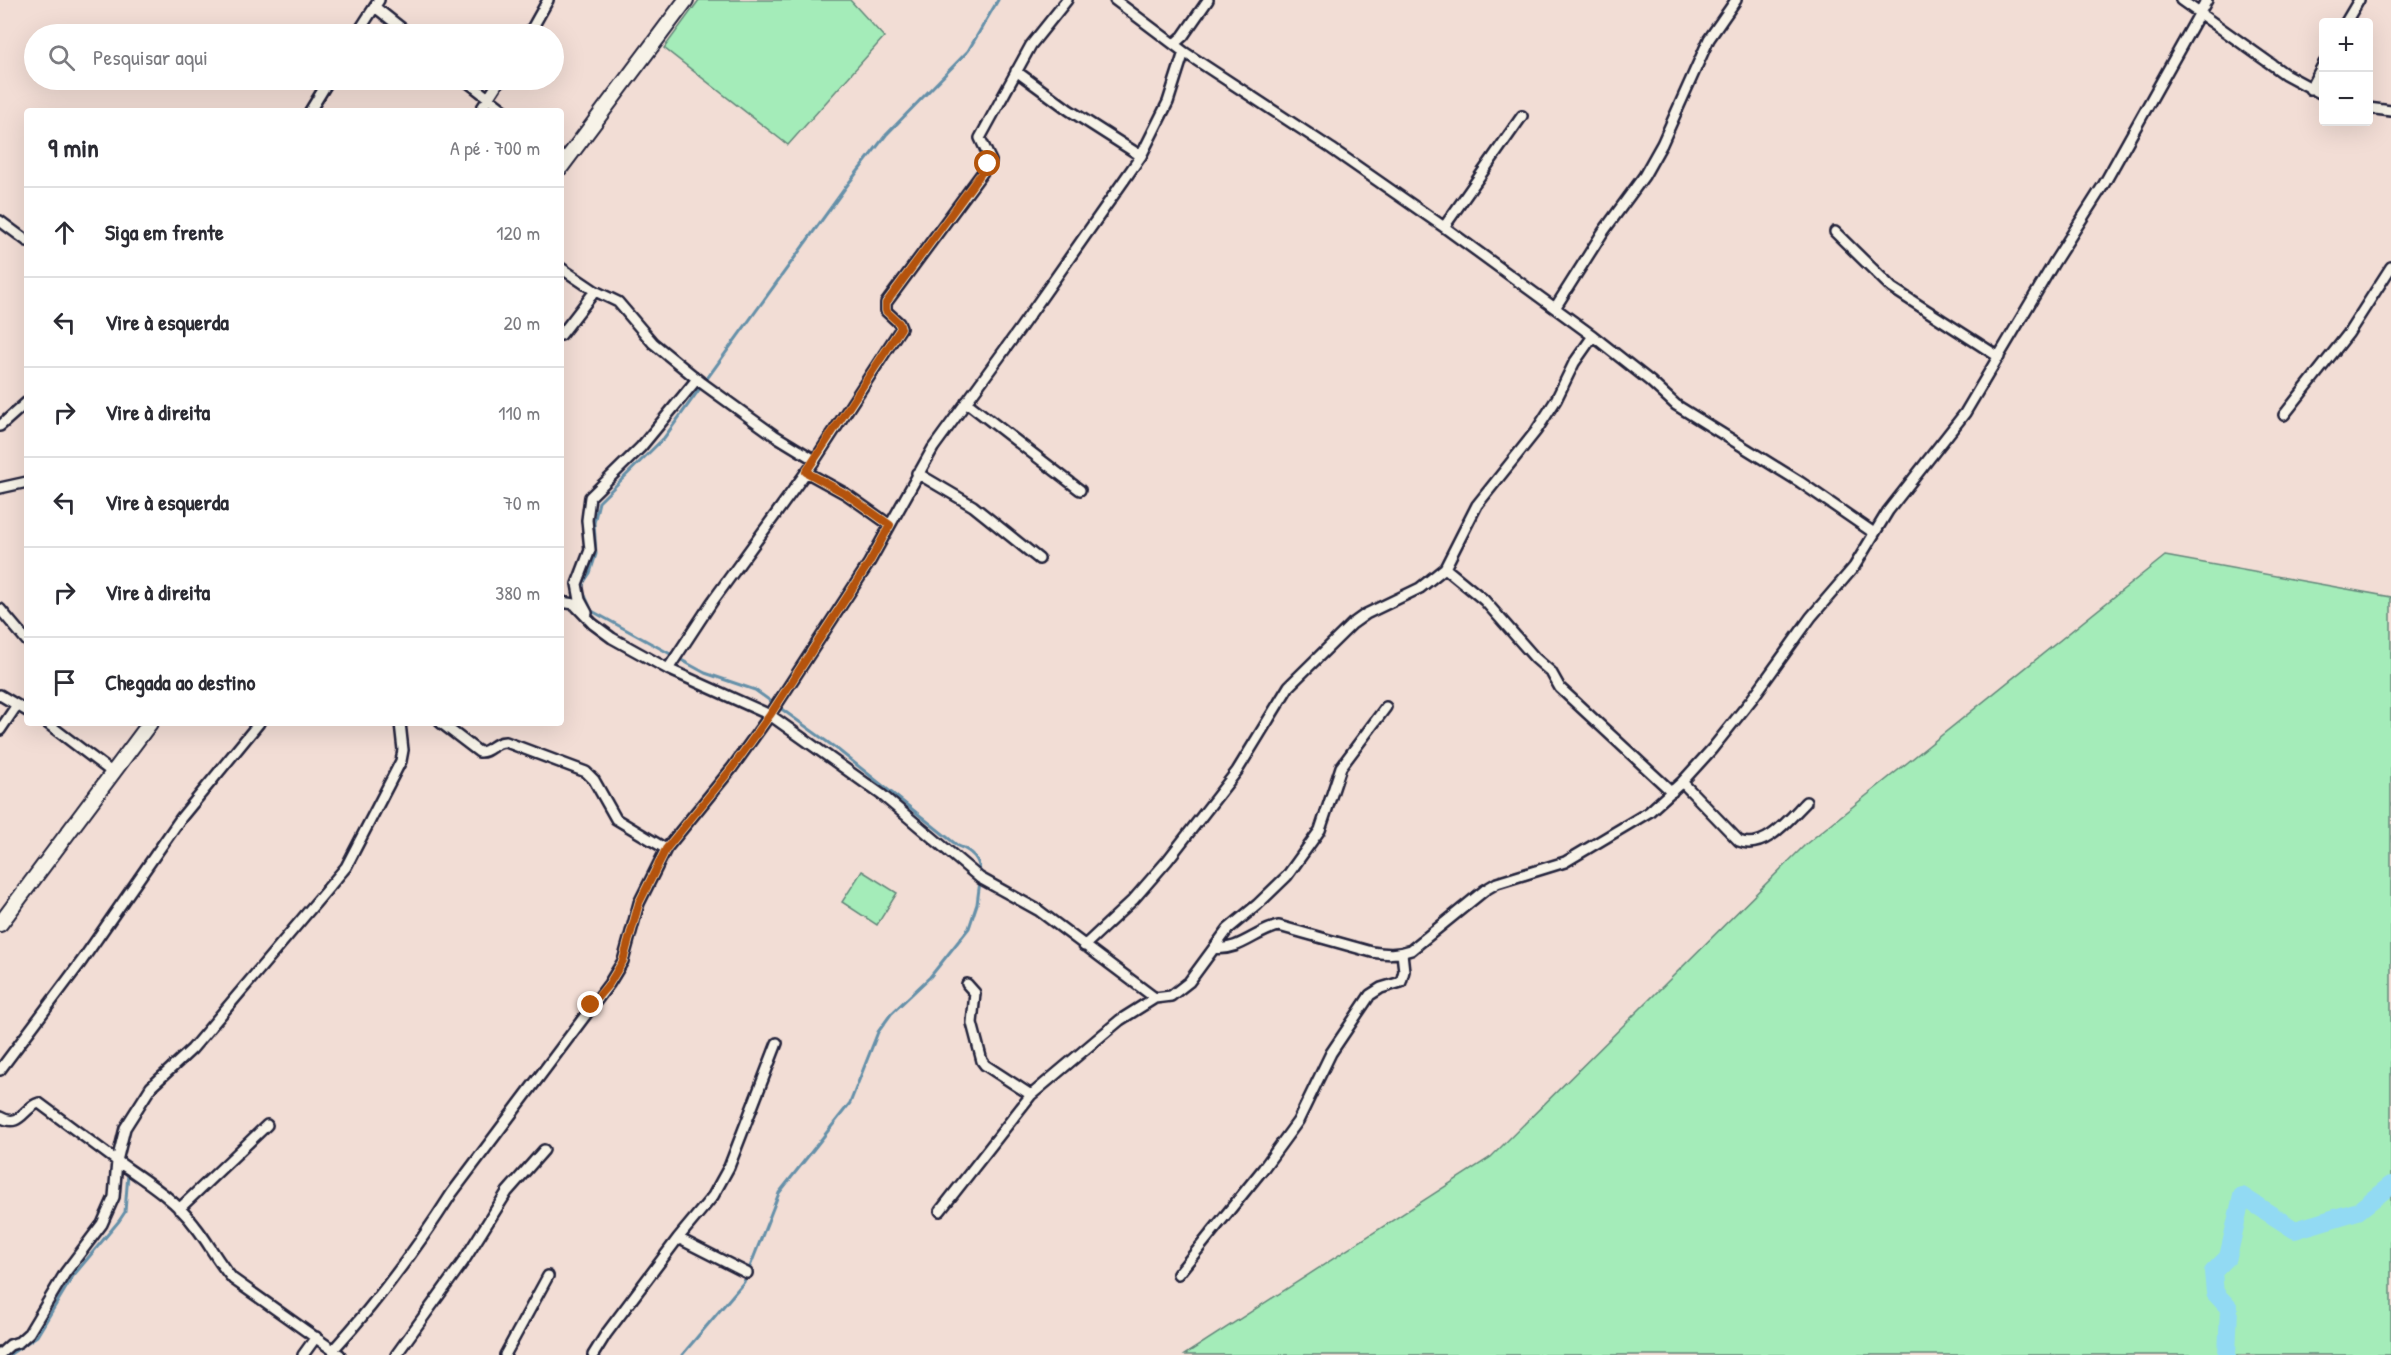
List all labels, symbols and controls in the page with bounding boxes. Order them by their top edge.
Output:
map controls [2319,18,2373,126]
button: + [2319,18,2373,72]
search box [24,24,564,90]
icon: search [45,41,78,74]
text: Pesquisar aqui [93,42,208,72]
button: − [2319,72,2373,126]
text: 9 min [48,130,99,165]
text: A pé · 700 m [450,134,540,161]
route start [974,150,1000,176]
icon: ahead [48,216,81,249]
text: Siga em frente [105,217,224,247]
text: 120 m [496,219,540,246]
icon: left [48,306,81,339]
text: Vire à esquerda [105,307,229,337]
text: 20 m [503,309,540,336]
icon: right [48,396,81,429]
text: Vire à direita [105,397,210,427]
text: 110 m [498,399,540,426]
icon: left [48,486,81,519]
text: Vire à esquerda [105,487,229,517]
text: 70 m [503,489,540,516]
icon: right [48,576,81,609]
text: Vire à direita [105,577,210,607]
text: 380 m [495,579,540,606]
icon: arrive [48,666,81,699]
text: Chegada ao destino [105,667,255,697]
route end [577,991,603,1017]

